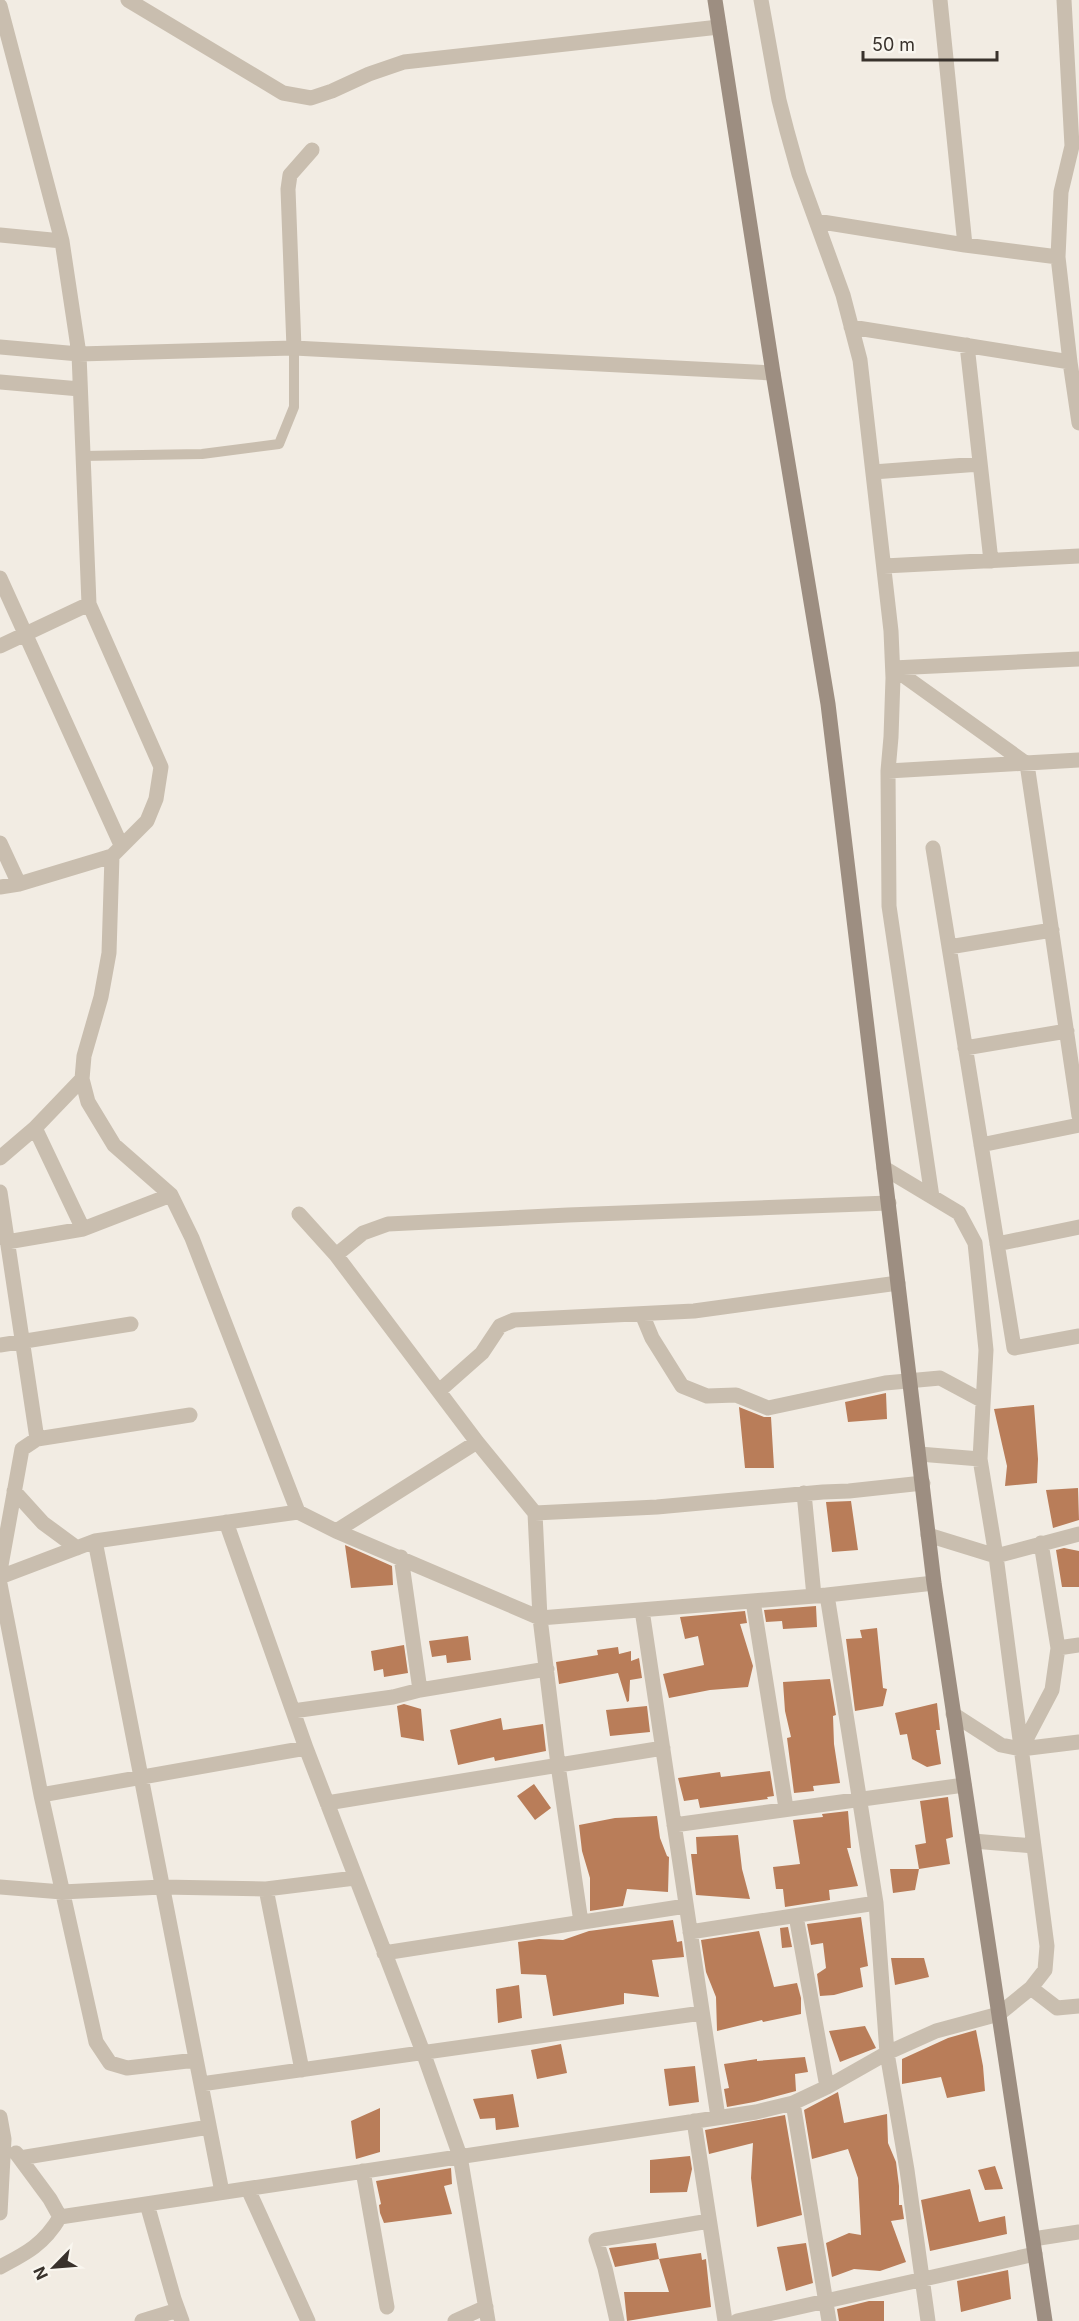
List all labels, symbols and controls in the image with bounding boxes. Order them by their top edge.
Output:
scale bar [863,24,996,62]
text: 50 m [872,34,915,55]
north arrow [24,2237,84,2297]
text: N [29,2264,52,2283]

